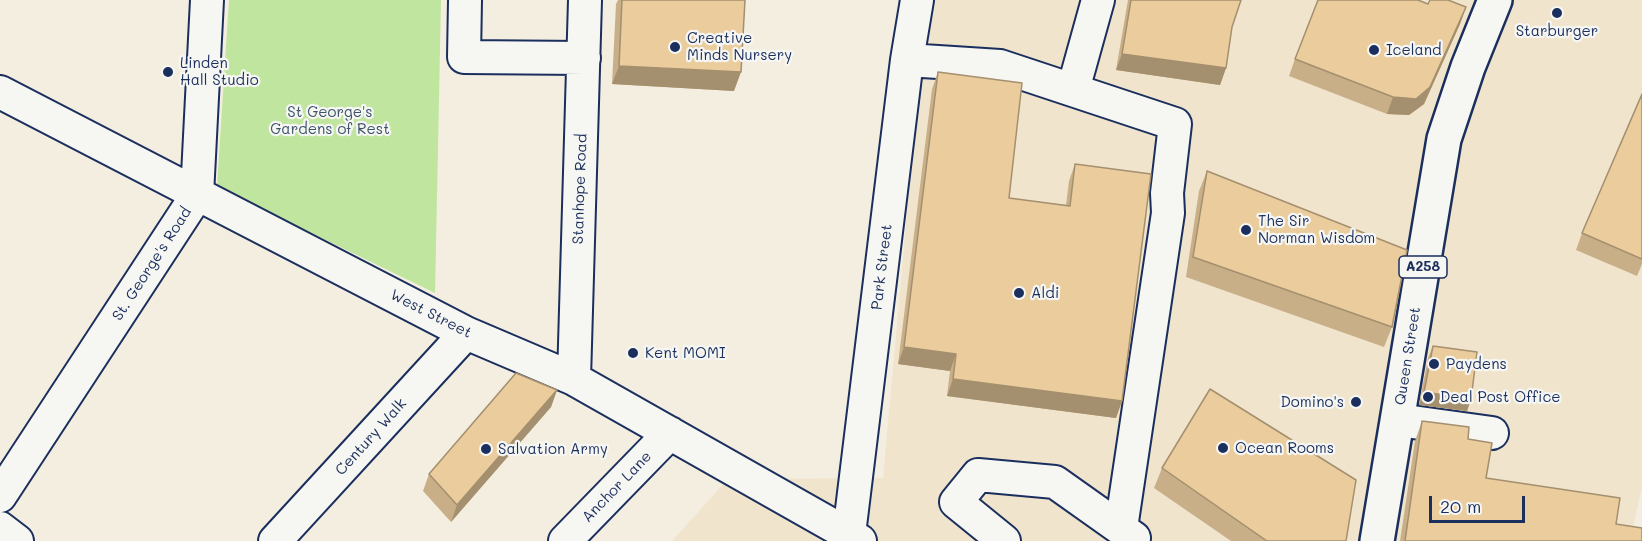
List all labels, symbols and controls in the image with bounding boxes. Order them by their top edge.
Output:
marker: Starburger [1550,6,1564,20]
place label: Starburger [1516,22,1598,40]
place label: Creative Minds Nursery [687,29,792,64]
marker: Creative Minds Nursery [668,40,682,54]
place label: Iceland [1386,41,1442,59]
marker: Iceland [1367,43,1381,57]
place label: Linden Hall Studio [180,54,259,89]
marker: Linden Hall Studio [161,65,175,79]
park label: St George's Gardens of Rest [270,103,390,138]
street label: Stanhope Road [569,133,591,245]
street label: St. George's Road [109,204,195,324]
place label: The Sir Norman Wisdom [1258,212,1375,247]
street label: Park Street [868,223,896,311]
marker: The Sir Norman Wisdom [1239,223,1253,237]
road number: A258 [1399,256,1447,278]
place label: Aldi [1031,284,1059,302]
street label: West Street [387,286,475,342]
marker: Aldi [1012,286,1026,300]
street label: Queen Street [1391,306,1425,406]
place label: Kent MOMI [645,344,725,362]
marker: Kent MOMI [626,346,640,360]
place label: Paydens [1446,355,1507,373]
marker: Paydens [1427,357,1441,371]
place label: Deal Post Office [1440,388,1560,406]
marker: Deal Post Office [1421,390,1435,404]
place label: Domino's [1280,393,1344,411]
street label: Century Walk [332,395,410,479]
marker: Domino's [1349,395,1363,409]
place label: Ocean Rooms [1235,439,1334,457]
place label: Salvation Army [498,440,608,458]
marker: Ocean Rooms [1216,441,1230,455]
marker: Salvation Army [479,442,493,456]
street label: Anchor Lane [579,448,655,526]
scale bar [1432,484,1528,522]
text: 20 m [1440,494,1481,518]

